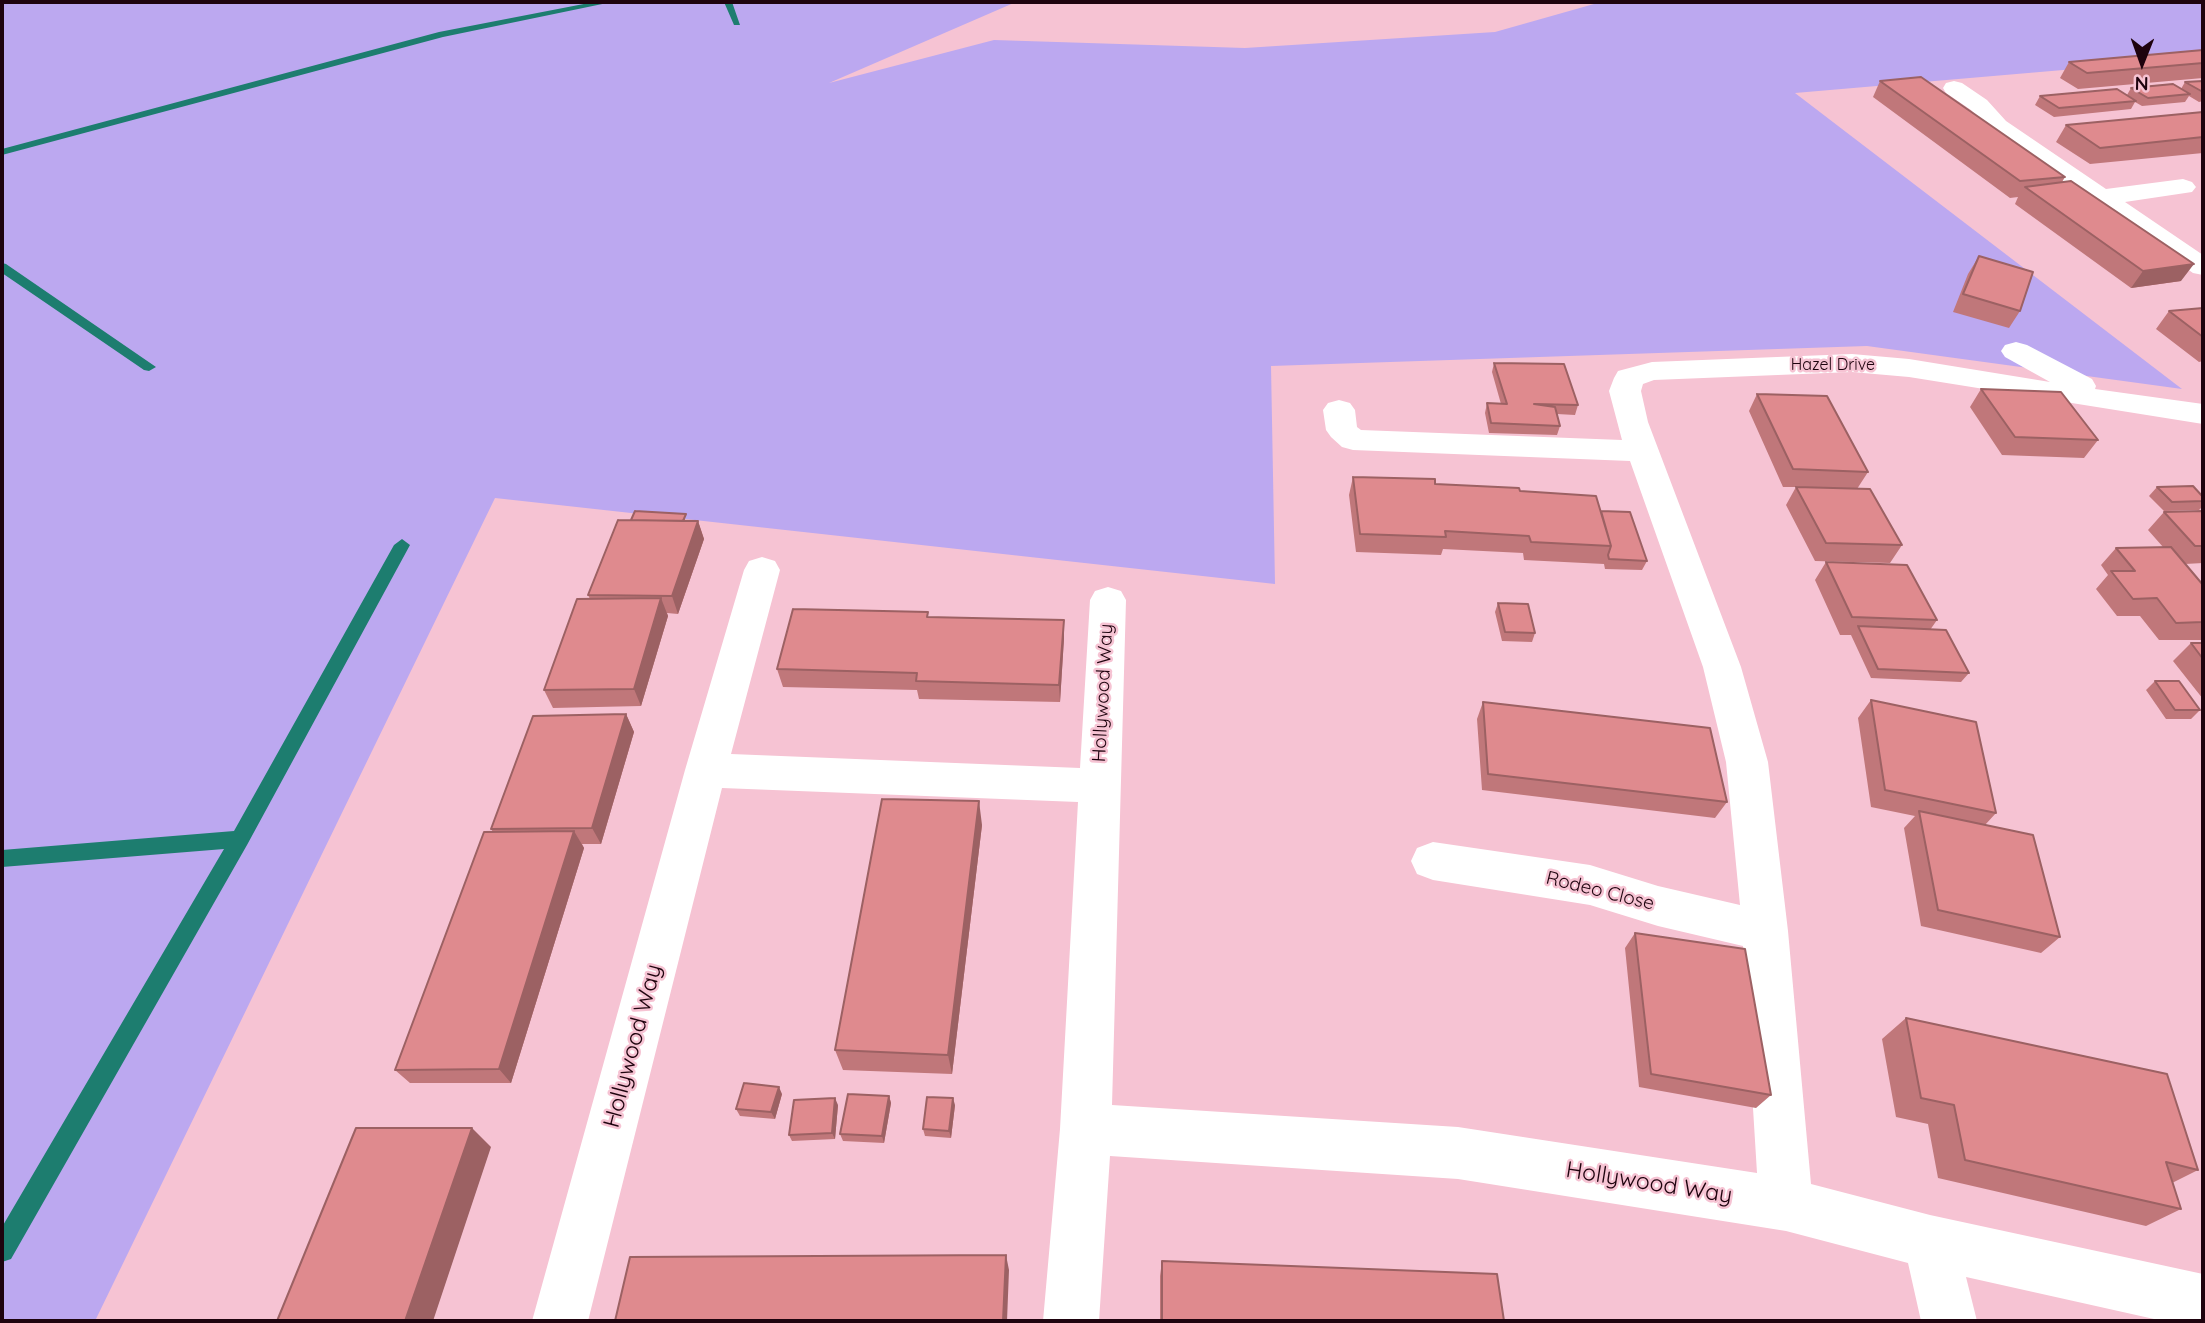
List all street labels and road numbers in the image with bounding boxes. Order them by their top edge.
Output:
street label: Hazel Drive [1791,355,1875,375]
street label: Hollywood Way [1088,623,1118,763]
street label: Rodeo Close [1544,867,1656,915]
street label: Hollywood Way [598,961,668,1131]
street label: Hollywood Way [1564,1156,1734,1210]

